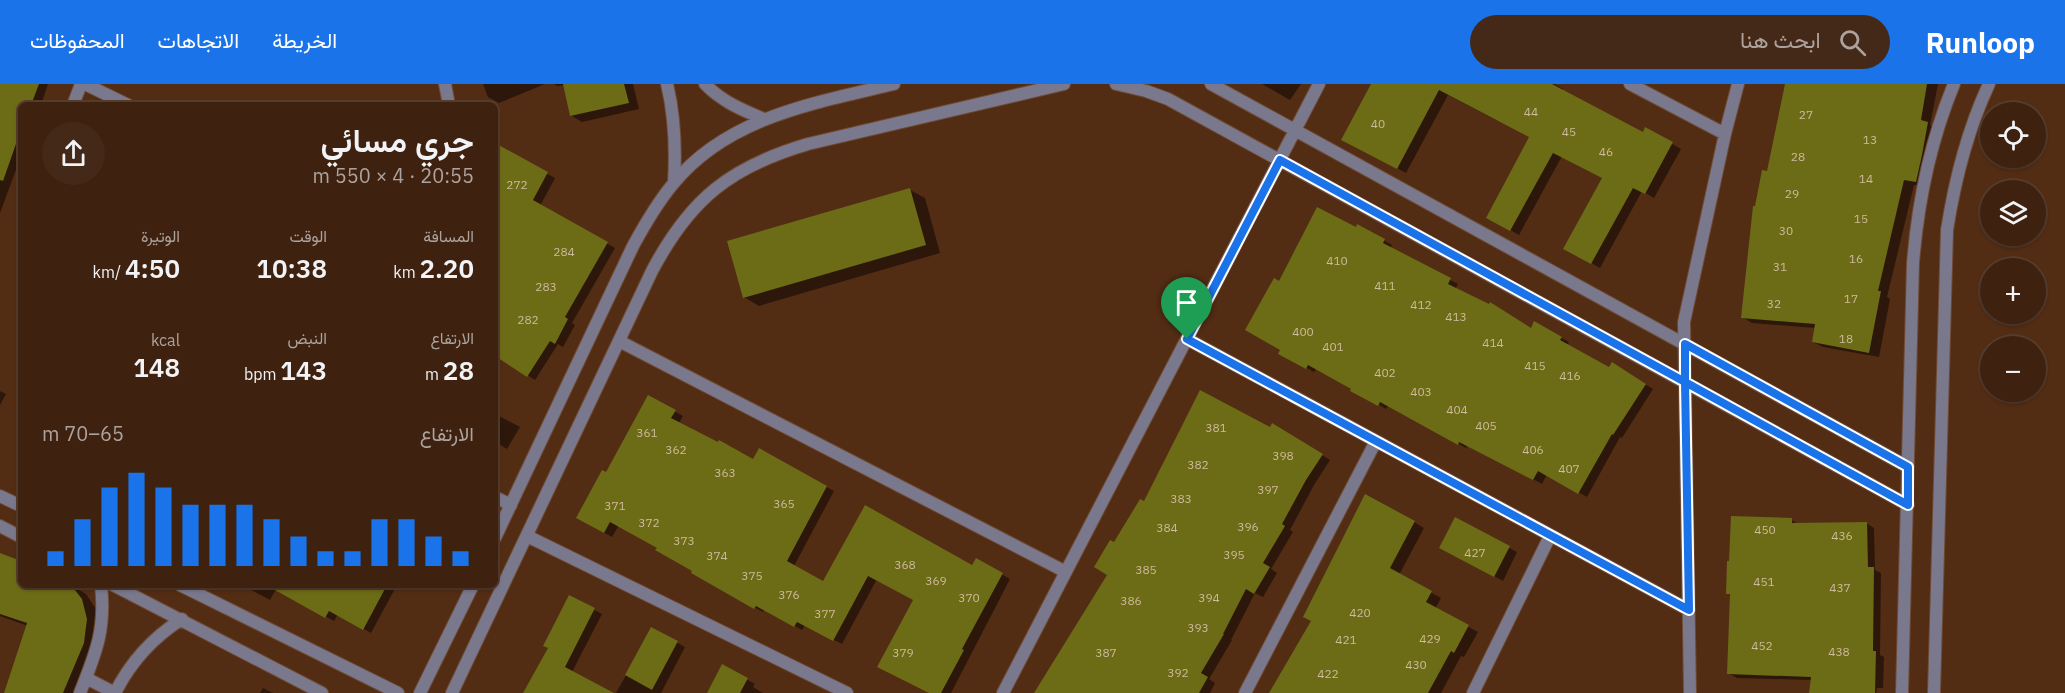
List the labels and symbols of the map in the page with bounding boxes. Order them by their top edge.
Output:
house number: 44 [1524,104,1538,119]
house number: 27 [1799,107,1813,122]
house number: 40 [1371,116,1385,131]
house number: 45 [1562,124,1576,139]
house number: 13 [1863,132,1877,147]
house number: 46 [1599,144,1613,159]
house number: 28 [1791,149,1805,164]
house number: 14 [1859,171,1873,186]
house number: 272 [506,177,528,192]
house number: 29 [1785,186,1799,201]
house number: 15 [1854,211,1868,226]
house number: 30 [1779,223,1793,238]
house number: 284 [553,244,575,259]
house number: 16 [1849,251,1863,266]
house number: 410 [1326,253,1348,268]
house number: 31 [1773,259,1787,274]
pin [1161,277,1212,339]
house number: 411 [1374,278,1396,293]
house number: 283 [535,279,557,294]
house number: 17 [1844,291,1858,306]
house number: 32 [1767,296,1781,311]
house number: 412 [1410,297,1432,312]
house number: 413 [1445,309,1467,324]
house number: 282 [517,312,539,327]
house number: 400 [1292,324,1314,339]
house number: 18 [1839,331,1853,346]
house number: 414 [1482,335,1504,350]
house number: 401 [1322,339,1344,354]
house number: 415 [1524,358,1546,373]
house number: 402 [1374,365,1396,380]
house number: 416 [1559,368,1581,383]
house number: 403 [1410,384,1432,399]
house number: 404 [1446,402,1468,417]
house number: 405 [1475,418,1497,433]
house number: 381 [1205,420,1227,435]
house number: 361 [636,425,658,440]
house number: 362 [665,442,687,457]
house number: 406 [1522,442,1544,457]
house number: 398 [1272,448,1294,463]
house number: 382 [1187,457,1209,472]
house number: 407 [1558,461,1580,476]
house number: 363 [714,465,736,480]
house number: 397 [1257,482,1279,497]
house number: 383 [1170,491,1192,506]
house number: 365 [773,496,795,511]
house number: 371 [604,498,626,513]
house number: 372 [638,515,660,530]
house number: 396 [1237,519,1259,534]
house number: 384 [1156,520,1178,535]
house number: 450 [1754,522,1776,537]
house number: 436 [1831,528,1853,543]
house number: 373 [673,533,695,548]
house number: 427 [1464,545,1486,560]
house number: 395 [1223,547,1245,562]
house number: 374 [706,548,728,563]
house number: 368 [894,557,916,572]
house number: 385 [1135,562,1157,577]
house number: 375 [741,568,763,583]
house number: 369 [925,573,947,588]
house number: 451 [1753,574,1775,589]
house number: 437 [1829,580,1851,595]
house number: 376 [778,587,800,602]
house number: 370 [958,590,980,605]
house number: 394 [1198,590,1220,605]
house number: 386 [1120,593,1142,608]
house number: 420 [1349,605,1371,620]
house number: 377 [814,606,836,621]
house number: 393 [1187,620,1209,635]
house number: 429 [1419,631,1441,646]
house number: 421 [1335,632,1357,647]
house number: 452 [1751,638,1773,653]
house number: 438 [1828,644,1850,659]
house number: 379 [892,645,914,660]
house number: 387 [1095,645,1117,660]
house number: 430 [1405,657,1427,672]
house number: 392 [1167,665,1189,680]
house number: 422 [1317,666,1339,681]

